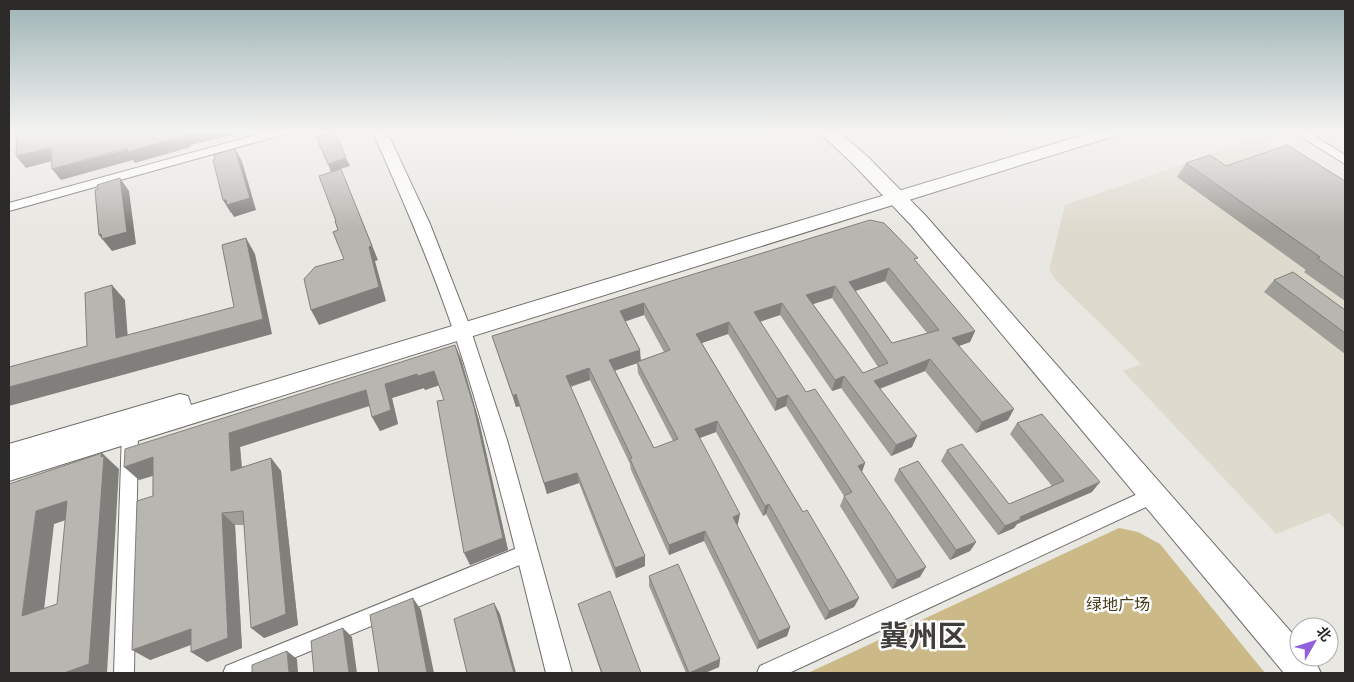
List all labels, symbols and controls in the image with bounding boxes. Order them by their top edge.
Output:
park label: 绿地广场 [1086,596,1150,616]
north arrow [1289,617,1339,667]
district label: 冀州区 [879,620,967,657]
text: 北 [1312,624,1334,646]

